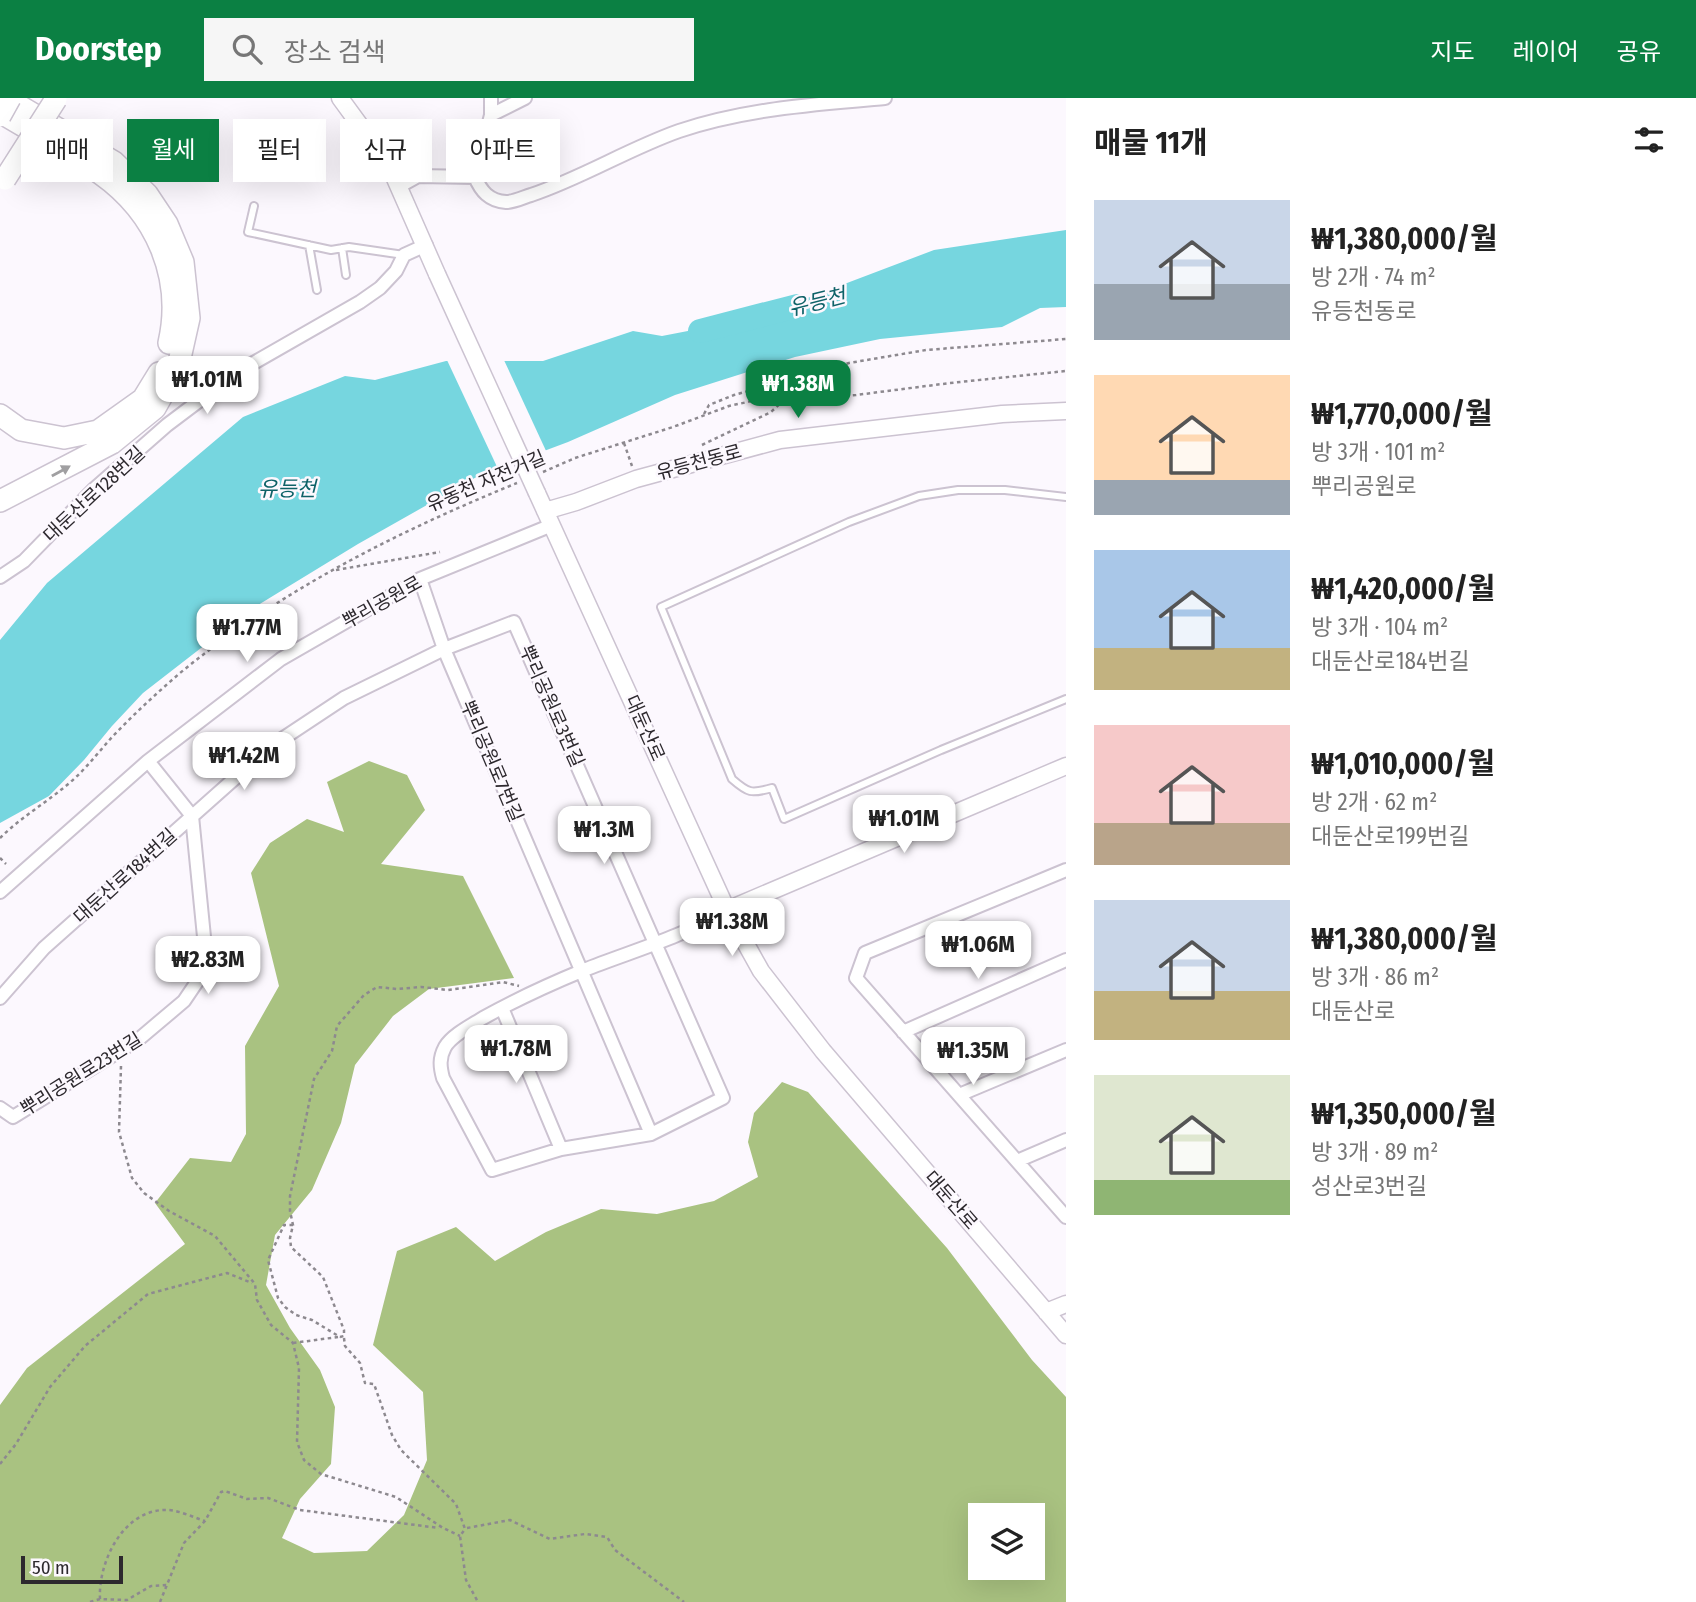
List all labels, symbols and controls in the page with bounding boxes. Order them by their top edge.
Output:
search box [204,18,694,81]
text: Doorstep [35,29,162,69]
icon: search [228,30,266,68]
text: 장소 검색 [284,37,386,68]
text: 지도 [1430,38,1475,66]
text: 레이어 [1513,38,1579,66]
text: 공유 [1617,38,1661,66]
chip: 매매 [21,119,113,182]
chip: 월세 [127,119,219,182]
chip: 필터 [233,119,326,182]
chip: 신규 [340,119,432,182]
chip: 아파트 [446,119,560,182]
icon: filters [1630,121,1668,159]
text: 매물 11개 [1094,125,1208,161]
text: ₩1,380,000/월 [1311,221,1498,257]
icon: home [1150,228,1234,312]
text: 방 2개 · 74 m² [1311,263,1436,291]
water label: 유등천 [786,282,851,322]
text: 유등천동로 [1311,297,1417,325]
pin: ₩1.01M [150,356,264,416]
pin: ₩1.38M [741,360,855,420]
text: ₩1.01M [172,365,242,393]
text: ₩1.38M [762,369,834,397]
text: ₩1,770,000/월 [1311,396,1493,432]
icon: home [1150,403,1234,487]
text: 방 3개 · 101 m² [1311,438,1445,466]
street label: 유등천동로 [654,440,744,484]
street label: 대둔산로128번길 [39,441,149,547]
street label: 유동천 자전거길 [423,446,549,516]
one-way arrow [51,465,71,476]
text: 뿌리공원로 [1311,472,1417,500]
water label: 유등천 [258,476,319,502]
street label: 뿌리공원로 [338,571,426,633]
text: ₩1,420,000/월 [1311,571,1495,607]
icon: home [1150,578,1234,662]
pin: ₩1.77M [190,604,304,664]
text: ₩1.77M [213,613,282,641]
text: 방 3개 · 104 m² [1311,613,1448,641]
street label: 뿌리공원로3번길 [515,642,589,770]
text: 대둔산로184번길 [1311,647,1470,675]
street label: 대둔산로 [620,691,670,765]
street label: 뿌리공원로7번길 [456,697,528,825]
pin: ₩1.42M [187,732,301,792]
text: ₩1.42M [208,741,280,769]
text: ₩1,010,000/월 [1311,746,1495,782]
icon: home [1150,753,1234,837]
text: 방 2개 · 62 m² [1311,788,1437,816]
pin: ₩1.01M [847,796,961,855]
text: ₩1.01M [869,804,939,832]
pin: ₩1.3M [555,806,653,866]
text: ₩1.3M [574,815,634,843]
text: 대둔산로199번길 [1311,822,1469,850]
street label: 대둔산로184번길 [69,824,181,928]
pin: ₩1.38M [675,898,789,958]
text: ₩1.38M [696,907,768,935]
text: ₩1,380,000/월 [1311,921,1498,957]
pin: ₩1.06M [921,922,1035,981]
icon: home [1150,928,1234,1012]
text: ₩1.06M [941,930,1015,958]
pin: ₩2.83M [151,936,265,996]
text: ₩2.83M [171,945,245,973]
text: 방 3개 · 86 m² [1311,963,1439,991]
text: 대둔산로 [1311,997,1396,1025]
pin: ₩1.78M [459,1026,573,1085]
street label: 뿌리공원로23번길 [16,1027,146,1121]
pin: ₩1.35M [916,1028,1030,1087]
text: ₩1.78M [481,1034,551,1062]
text: ₩1.35M [937,1036,1009,1064]
text: ₩1,350,000/월 [1311,1096,1497,1132]
icon: home [1150,1103,1234,1187]
text: 방 3개 · 89 m² [1311,1138,1438,1166]
street label: 대둔산로 [919,1166,983,1234]
text: 성산로3번길 [1311,1172,1427,1200]
map controls [968,1503,1045,1580]
button: layers [968,1503,1045,1580]
scale bar [21,1553,122,1585]
text: 50 m [32,1556,70,1579]

